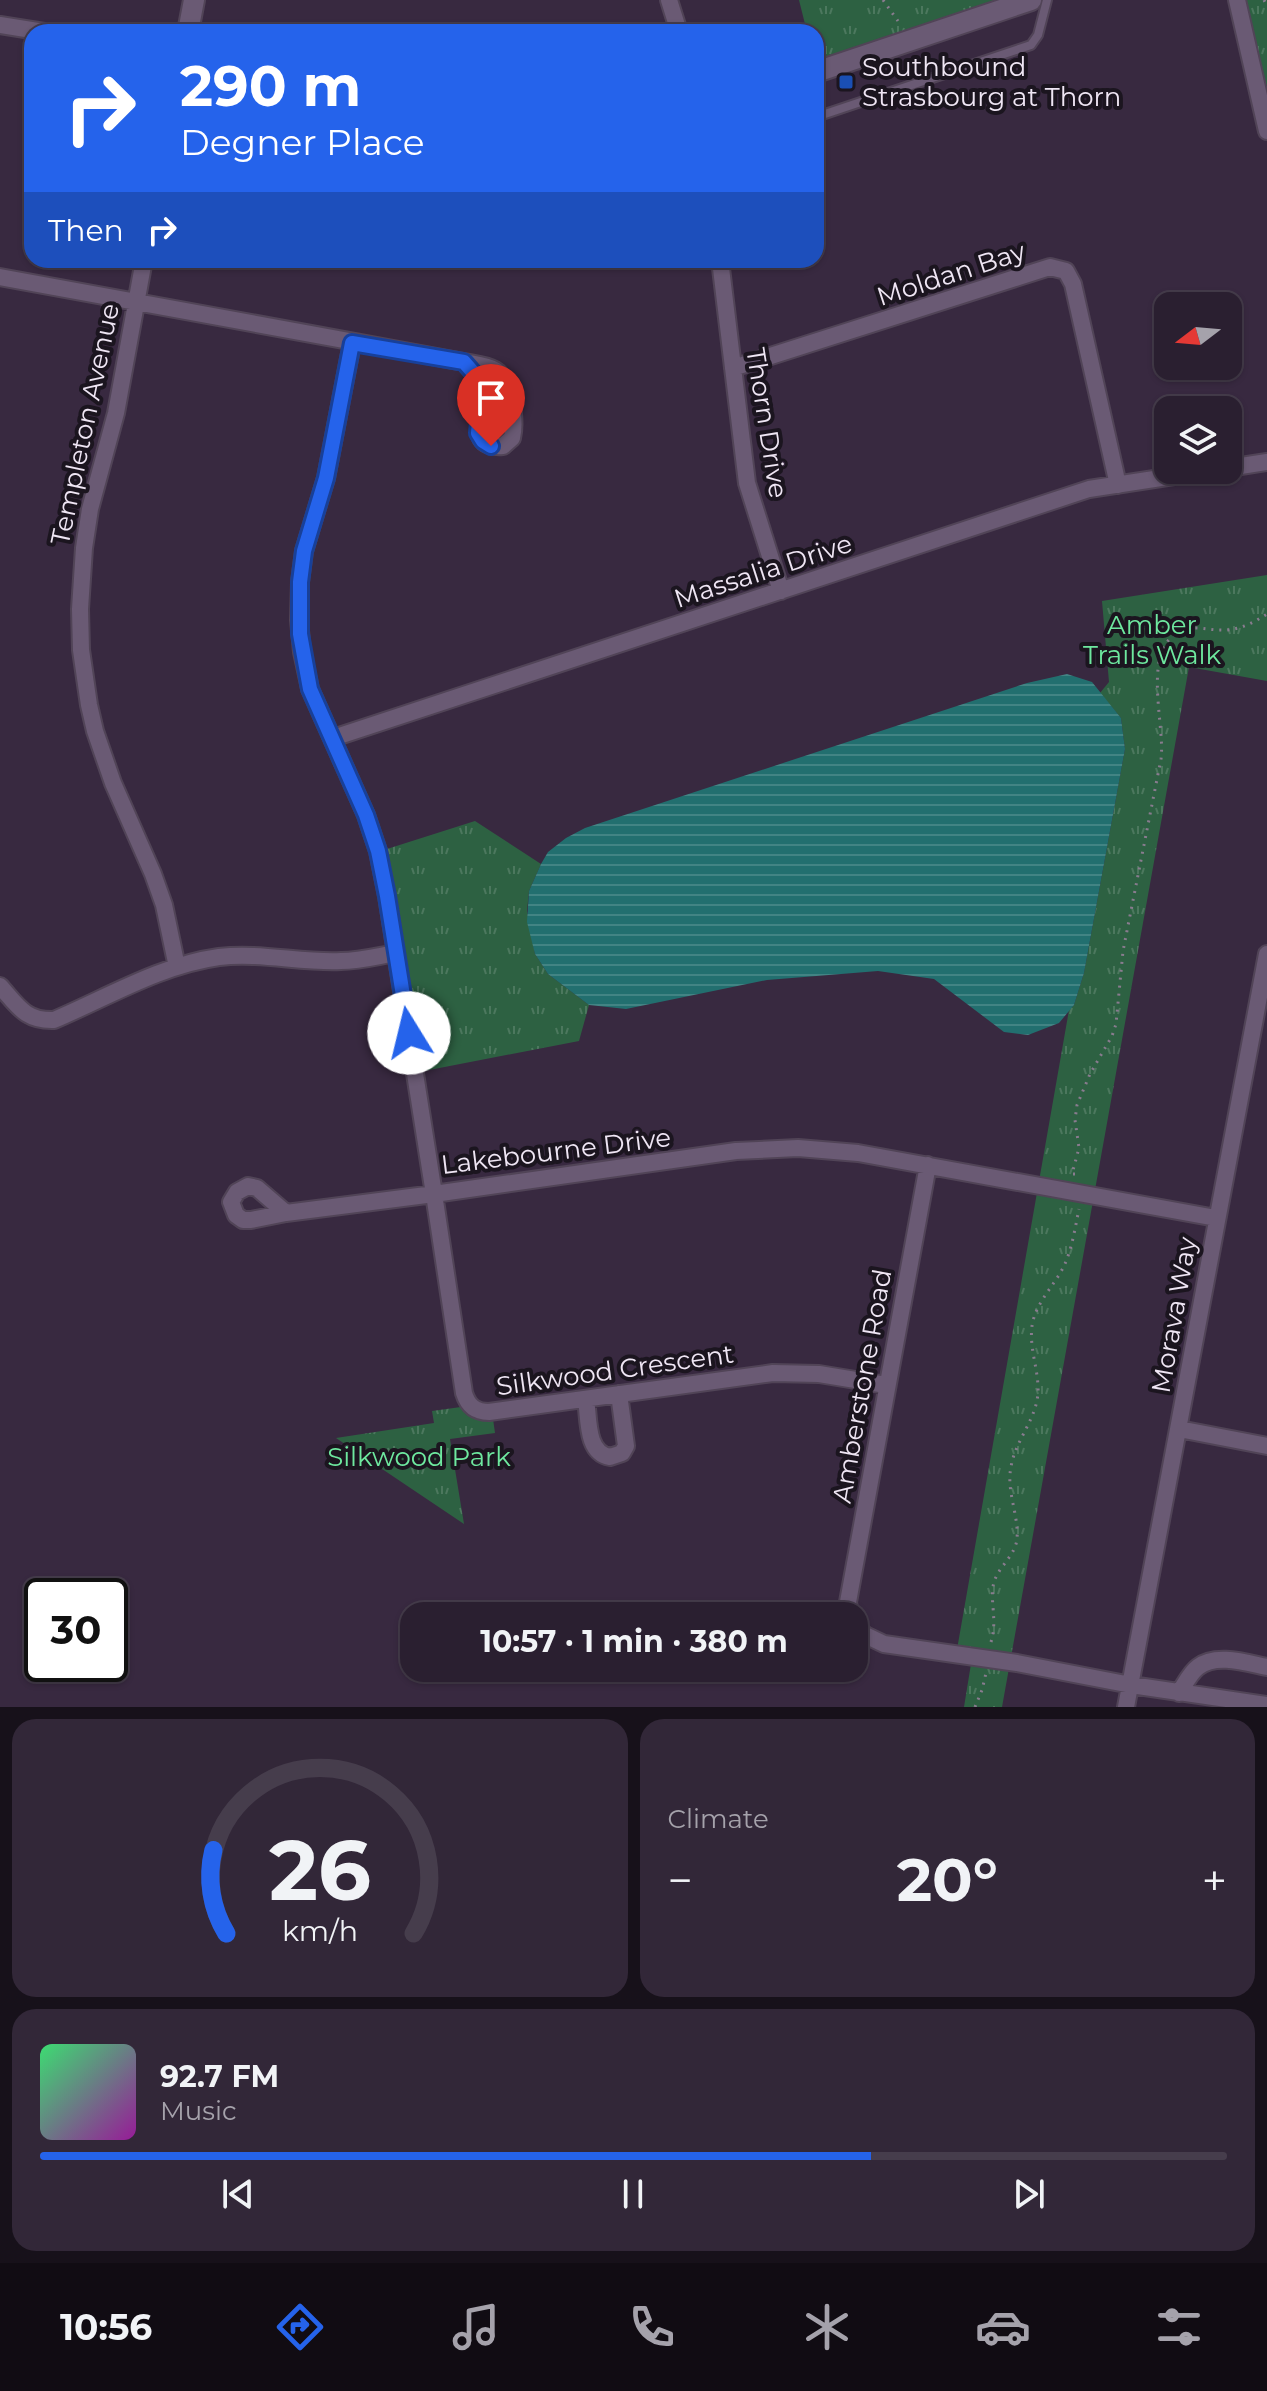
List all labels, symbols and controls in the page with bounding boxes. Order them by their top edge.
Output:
place label: Southbound Strasbourg at Thorn [862,51,1121,113]
text: 290 m [180,52,361,120]
icon: right [48,56,152,160]
marker: Southbound Strasbourg at Thorn [837,73,855,91]
text: Degner Place [180,120,425,164]
icon: right [140,208,184,252]
text: Then [48,212,124,249]
street label: Moldan Bay [873,235,1030,313]
north arrow [1154,292,1242,380]
map controls [1154,292,1242,484]
street label: Templeton Avenue [44,300,126,548]
street label: Thorn Drive [739,346,795,500]
pin [457,364,525,446]
icon: arrive [469,376,513,420]
button: layers [1154,396,1242,484]
street label: Massalia Drive [670,527,856,615]
park label: Amber Trails Walk [1083,609,1221,671]
position arrow [367,991,451,1075]
street label: Lakebourne Drive [439,1121,673,1181]
street label: Morava Way [1145,1234,1204,1395]
street label: Amberstone Road [826,1266,898,1506]
street label: Silkwood Crescent [494,1337,736,1403]
park label: Silkwood Park [327,1441,511,1473]
speed limit sign: 30 [24,1578,128,1682]
text: 10:57 · 1 min · 380 m [480,1623,788,1660]
text: Climate [668,1803,769,1835]
text: 26 [269,1819,371,1921]
text: 20° [897,1843,998,1916]
text: − [668,1853,693,1907]
text: + [1202,1853,1227,1907]
text: km/h [282,1913,358,1948]
text: 92.7 FM [160,2058,279,2095]
text: Music [160,2095,237,2127]
icon: previous [216,2172,260,2216]
icon: pause [611,2172,655,2216]
icon: next [1007,2172,1051,2216]
icon: directions [272,2299,328,2355]
icon: music [448,2299,504,2355]
icon: phone [624,2299,680,2355]
icon: climate [799,2299,855,2355]
icon: car [975,2299,1031,2355]
icon: filters [1151,2299,1207,2355]
text: 10:56 [60,2305,152,2349]

